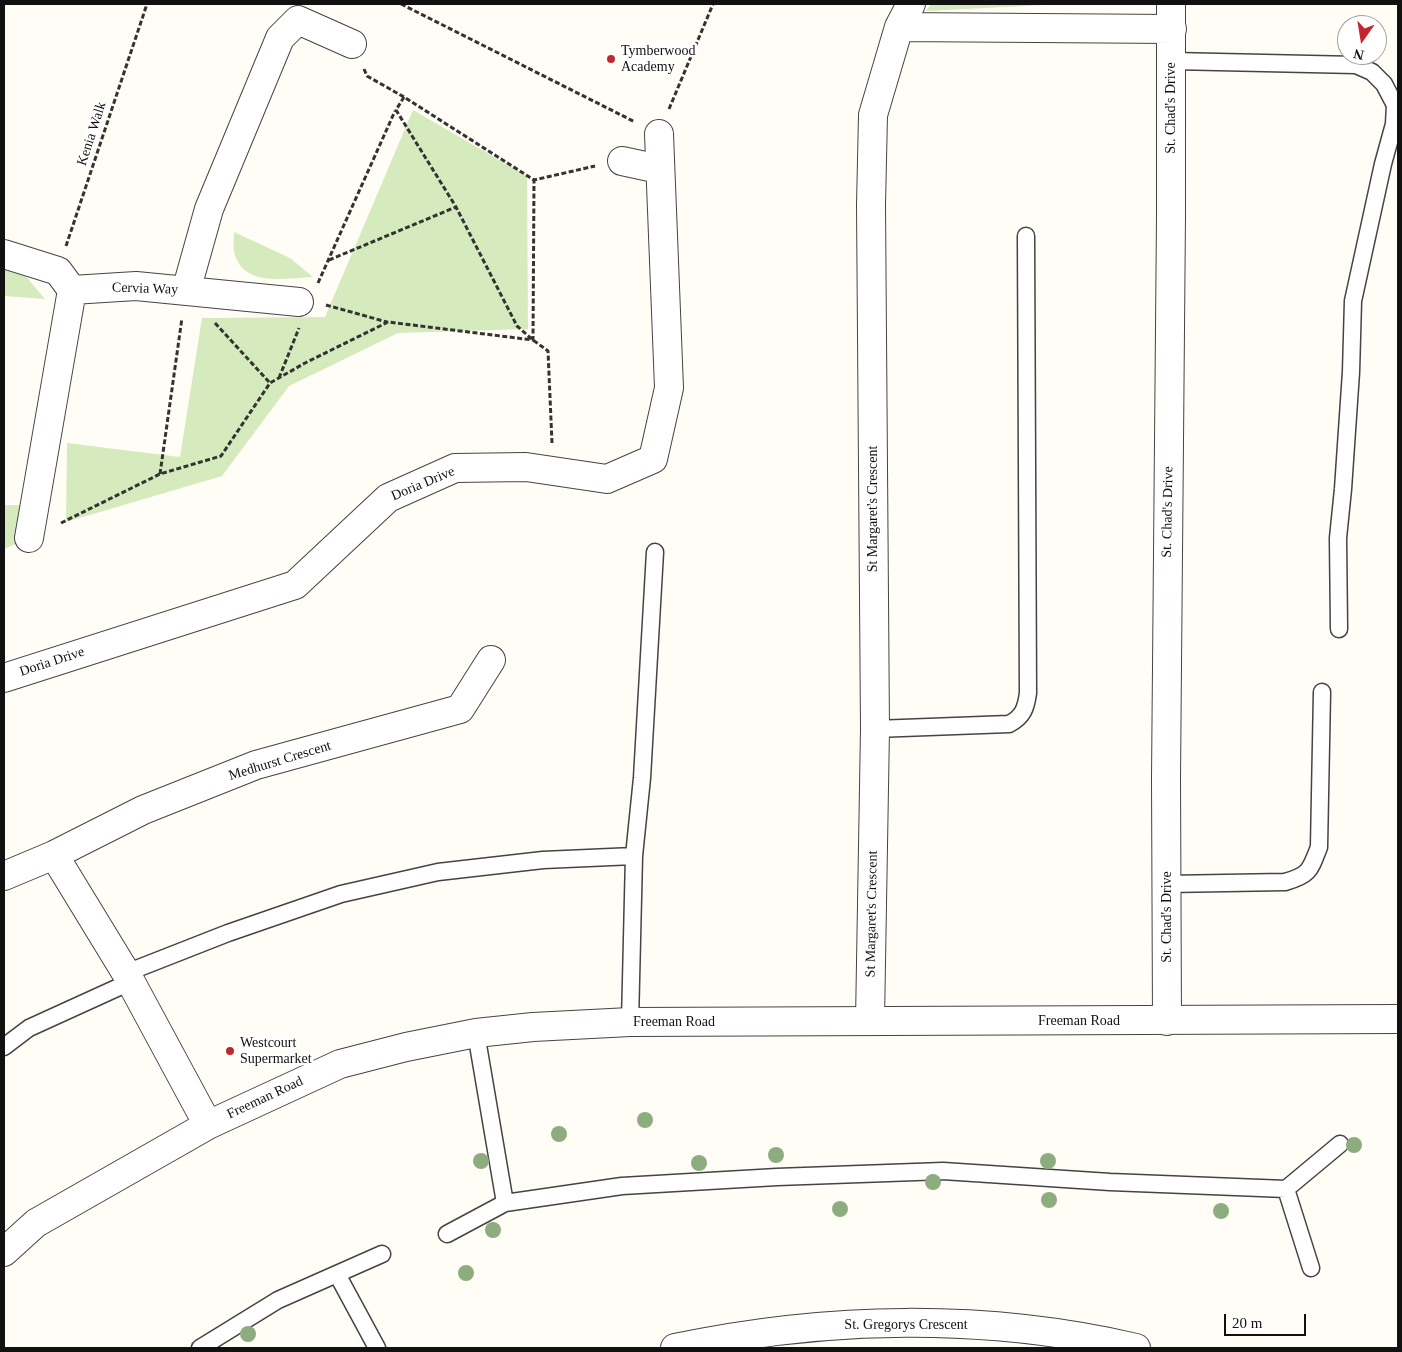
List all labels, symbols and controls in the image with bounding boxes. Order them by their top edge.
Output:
north arrow [1337,15,1387,65]
place label: Tymberwood Academy [621,43,695,75]
text: N [1352,46,1365,63]
marker: Tymberwood Academy [605,53,617,65]
street label: St. Chad's Drive [1163,62,1179,154]
street label: Kenia Walk [74,100,110,168]
street label: Cervia Way [112,279,178,299]
street label: St Margaret's Crescent [865,446,881,572]
street label: Doria Drive [389,463,457,505]
street label: St. Chad's Drive [1159,466,1177,558]
street label: Doria Drive [17,644,87,680]
street label: Medhurst Crescent [227,737,333,785]
street label: St Margaret's Crescent [862,851,882,977]
street label: St. Chad's Drive [1159,871,1175,963]
street label: Freeman Road [1038,1013,1120,1029]
street label: Freeman Road [633,1014,715,1030]
place label: Westcourt Supermarket [240,1035,312,1068]
marker: Westcourt Supermarket [224,1045,236,1057]
street label: Freeman Road [224,1073,306,1123]
scale bar [1227,1304,1310,1336]
text: 20 m [1232,1315,1262,1331]
street label: St. Gregorys Crescent [844,1317,968,1333]

